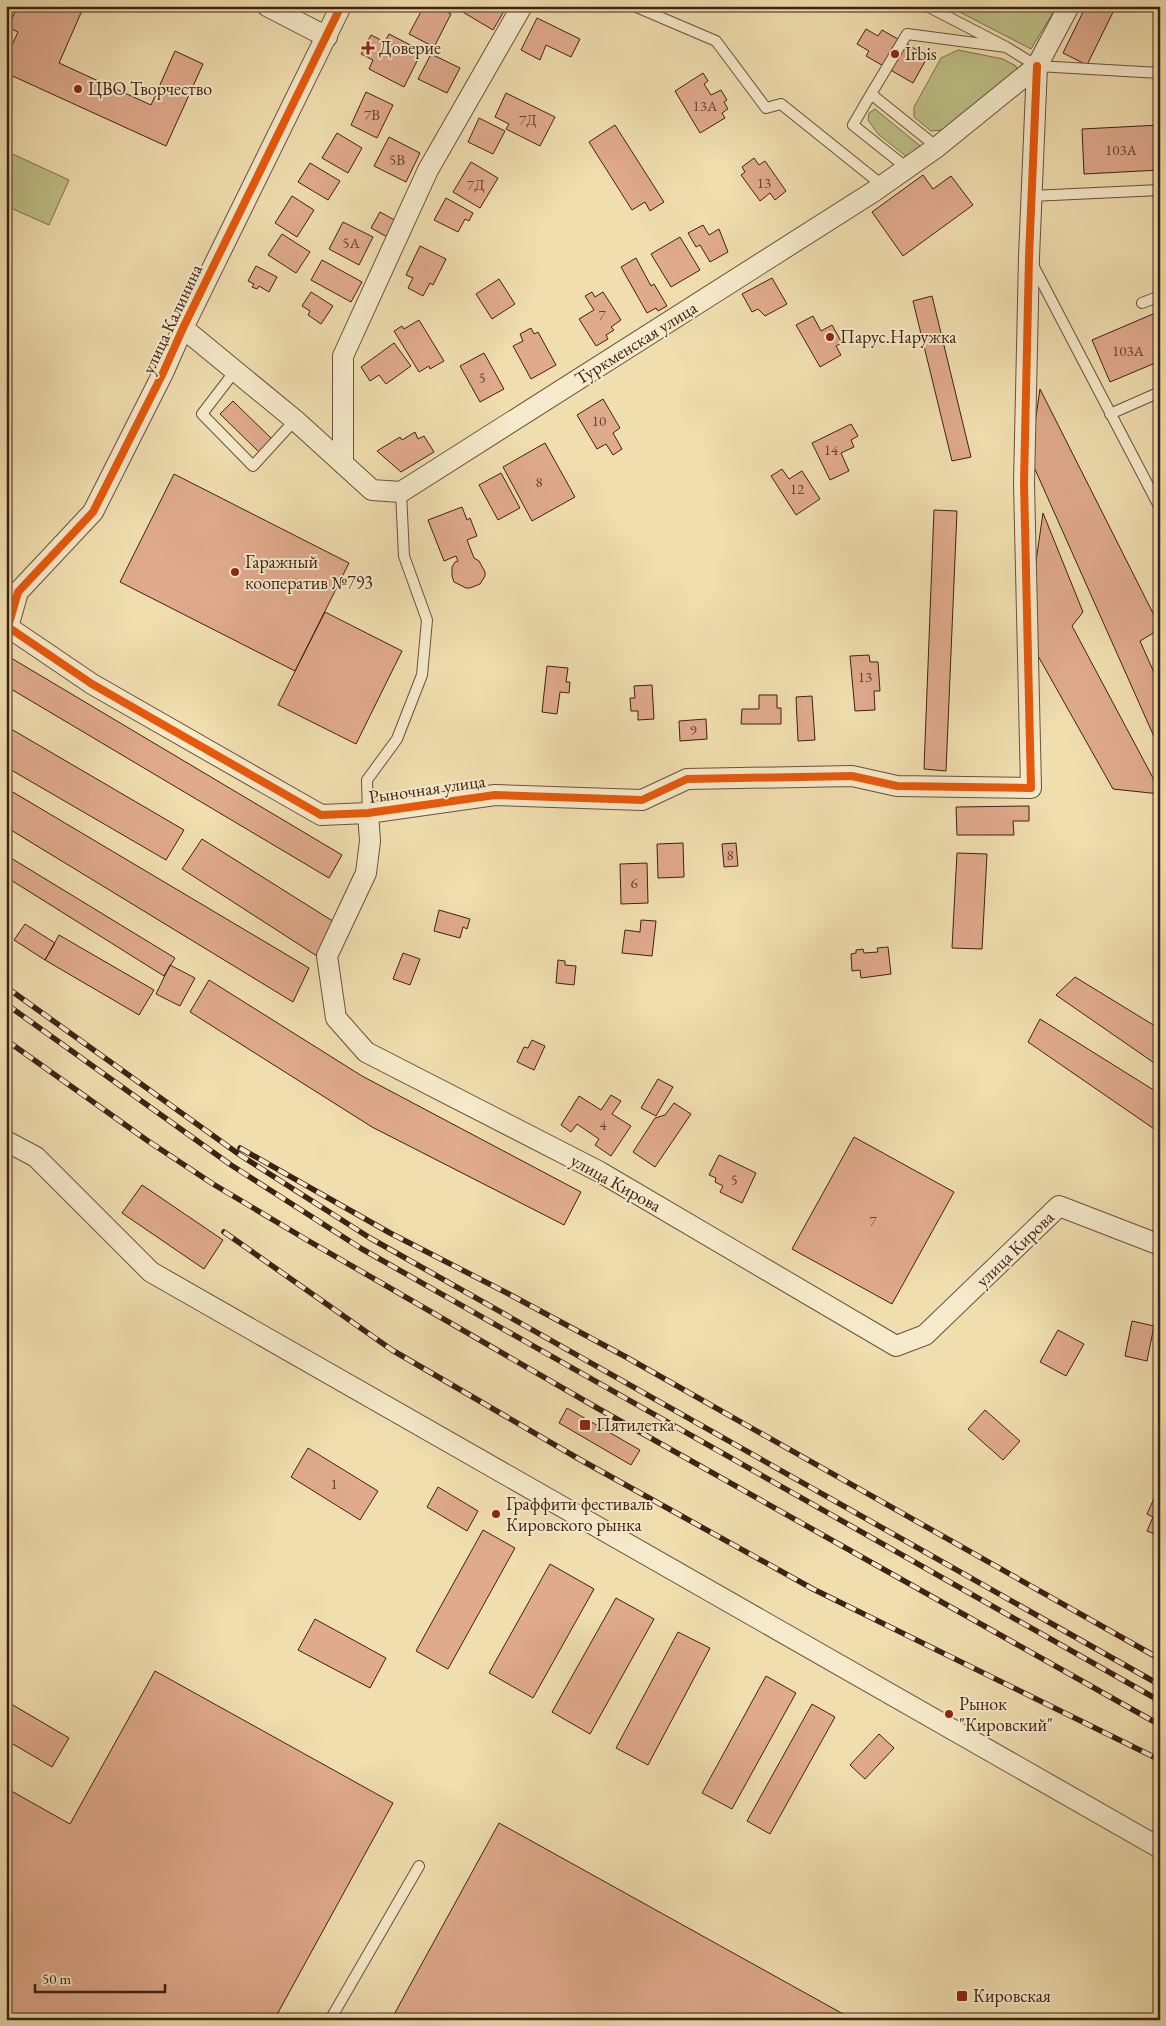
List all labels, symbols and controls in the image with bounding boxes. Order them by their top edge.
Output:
place label: Доверие [379,36,441,59]
marker: Доверие [361,41,375,55]
place label: Irbis [905,42,937,65]
marker: Irbis [889,48,901,60]
place label: ЦВО Творчество [88,77,212,100]
marker: ЦВО Творчество [72,83,84,95]
house number: 13А [693,96,718,115]
house number: 7В [364,105,380,124]
house number: 7Д [519,110,537,129]
house number: 103А [1105,140,1138,159]
house number: 5В [389,150,405,169]
house number: 13 [757,173,771,192]
house number: 7Д [467,175,485,194]
house number: 5А [342,233,360,252]
street label: улица Калинина [136,260,207,377]
street label: Туркменская улица [570,295,702,389]
house number: 7 [598,305,606,324]
place label: Парус.Наружка [840,325,957,348]
marker: Парус.Наружка [824,331,836,343]
house number: 103А [1112,341,1145,360]
house number: 5 [478,368,486,387]
house number: 10 [592,411,606,430]
house number: 14 [824,440,839,459]
house number: 8 [535,472,543,491]
house number: 12 [790,479,805,498]
place label: Гаражный кооператив №793 [245,550,373,594]
marker: Гаражный кооператив №793 [229,566,241,578]
house number: 13 [858,667,872,686]
house number: 9 [689,720,697,739]
street label: Рыночная улица [367,769,488,808]
house number: 8 [726,845,734,864]
house number: 6 [630,873,638,892]
house number: 4 [599,1115,607,1134]
street label: улица Кирова [567,1148,666,1217]
house number: 5 [730,1170,738,1189]
street label: улица Кирова [971,1205,1059,1292]
house number: 7 [869,1211,877,1230]
place label: Пятилетка [596,1413,675,1436]
marker: Пятилетка [578,1418,592,1432]
house number: 1 [330,1474,338,1493]
place label: Граффити фестиваль Кировского рынка [506,1492,653,1536]
marker: Граффити фестиваль Кировского рынка [490,1508,502,1520]
place label: Рынок "Кировский" [959,1692,1053,1736]
marker: Рынок "Кировский" [943,1708,955,1720]
scale bar [35,1961,165,1993]
text: 50 m [42,1969,71,1988]
place label: Кировская [973,1984,1051,2007]
marker: Кировская [955,1989,969,2003]

